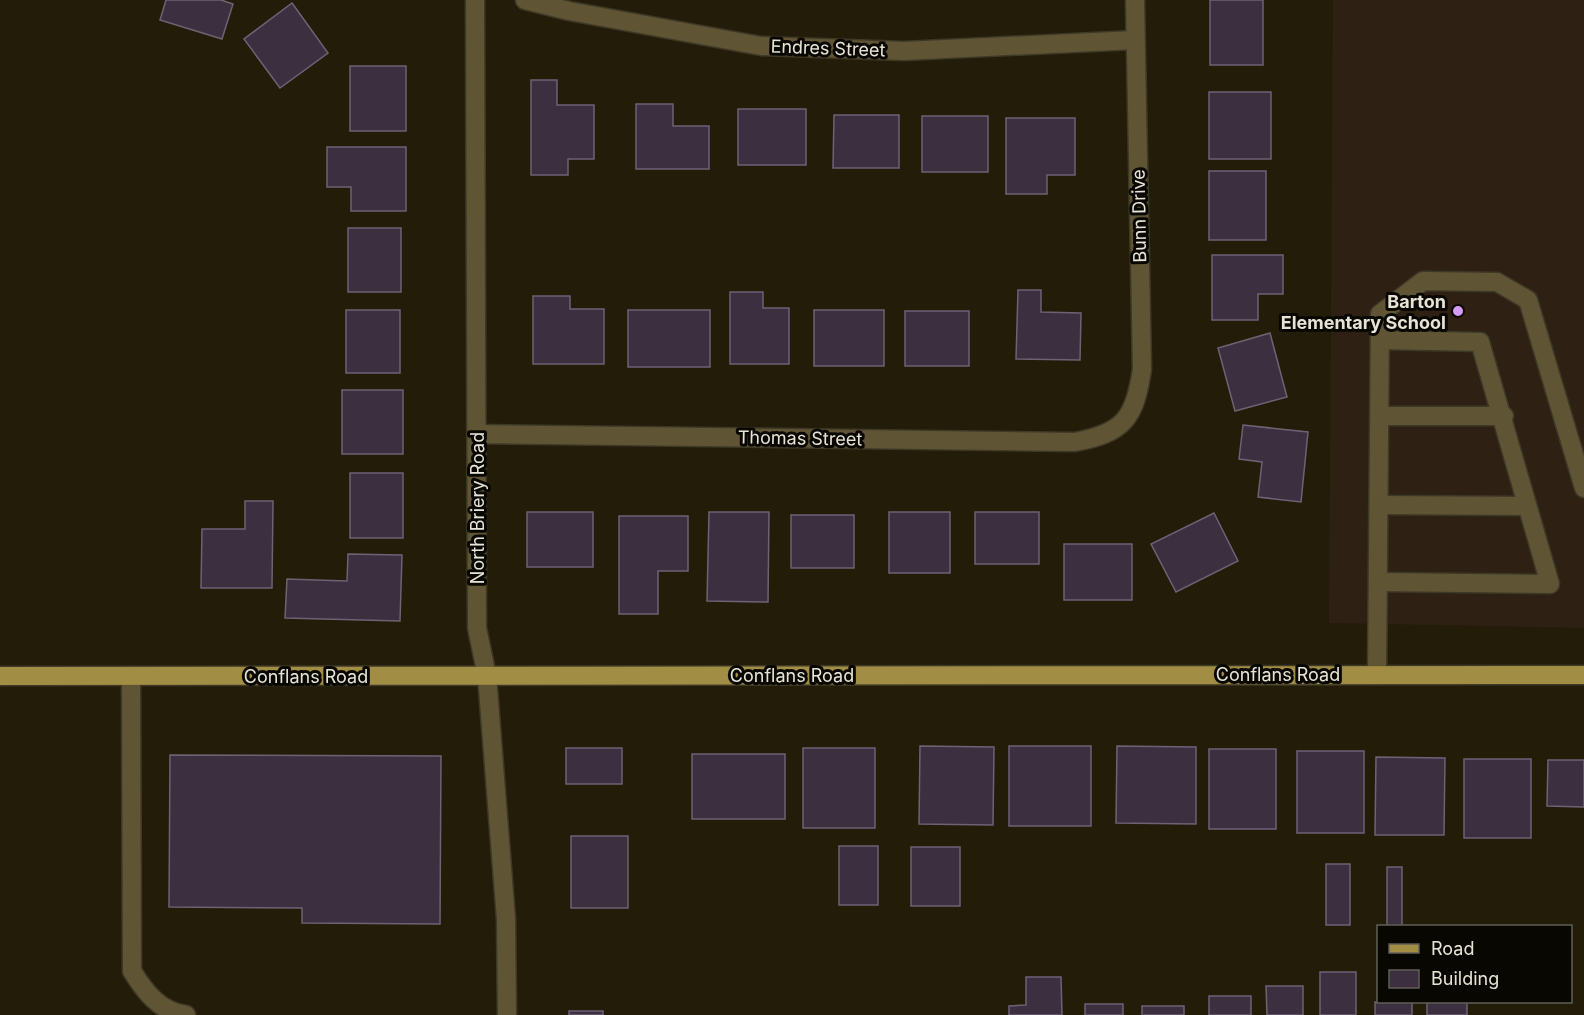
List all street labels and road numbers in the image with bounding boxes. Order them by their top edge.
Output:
street label: Endres Street [770,36,886,61]
street label: Bunn Drive [1128,169,1150,263]
street label: Thomas Street [738,426,862,450]
street label: North Briery Road [467,432,488,584]
street label: Conflans Road [1216,664,1340,685]
street label: Conflans Road [730,665,854,686]
street label: Conflans Road [244,666,368,687]

